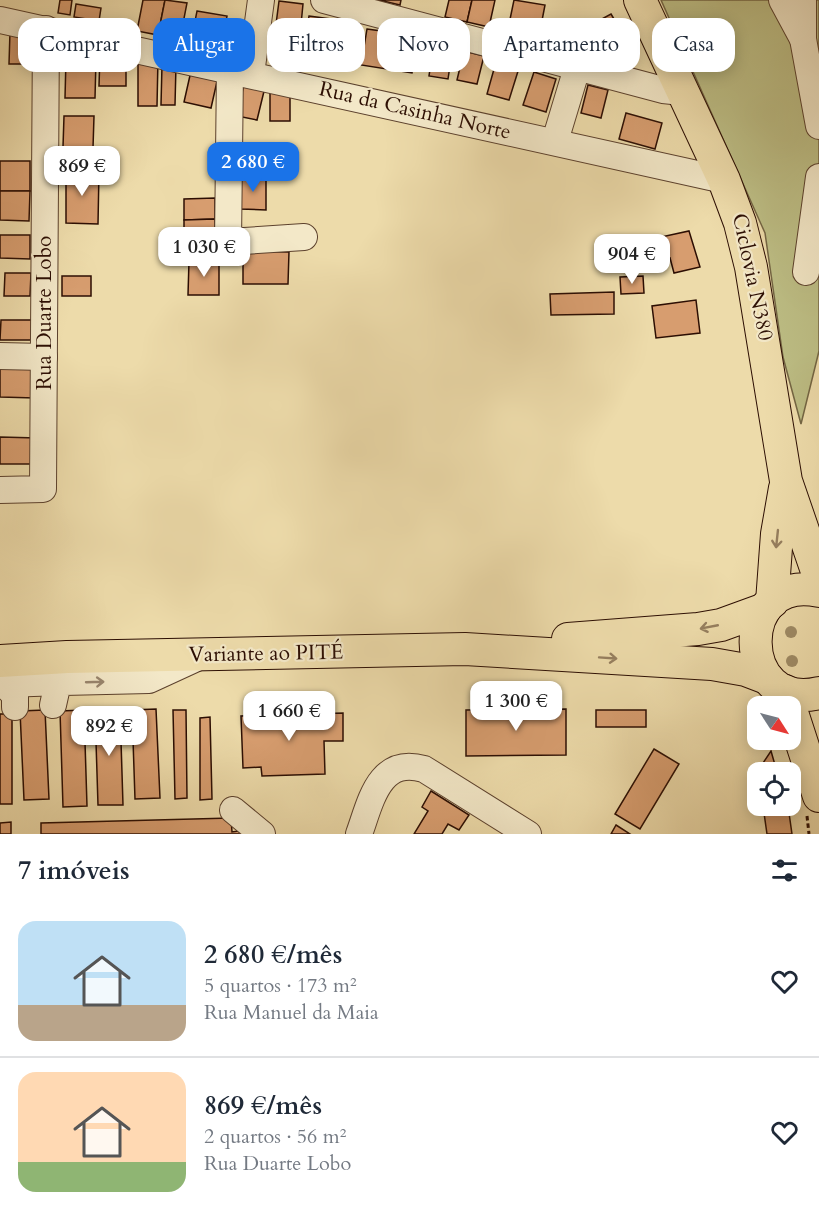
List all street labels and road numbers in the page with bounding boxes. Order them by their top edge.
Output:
street label: Rua da Casinha Norte [316,74,514,147]
street label: Ciclovia N380 [725,211,780,344]
street label: Rua Duarte Lobo [30,236,59,390]
street label: Variante ao PITÉ [188,638,344,669]

